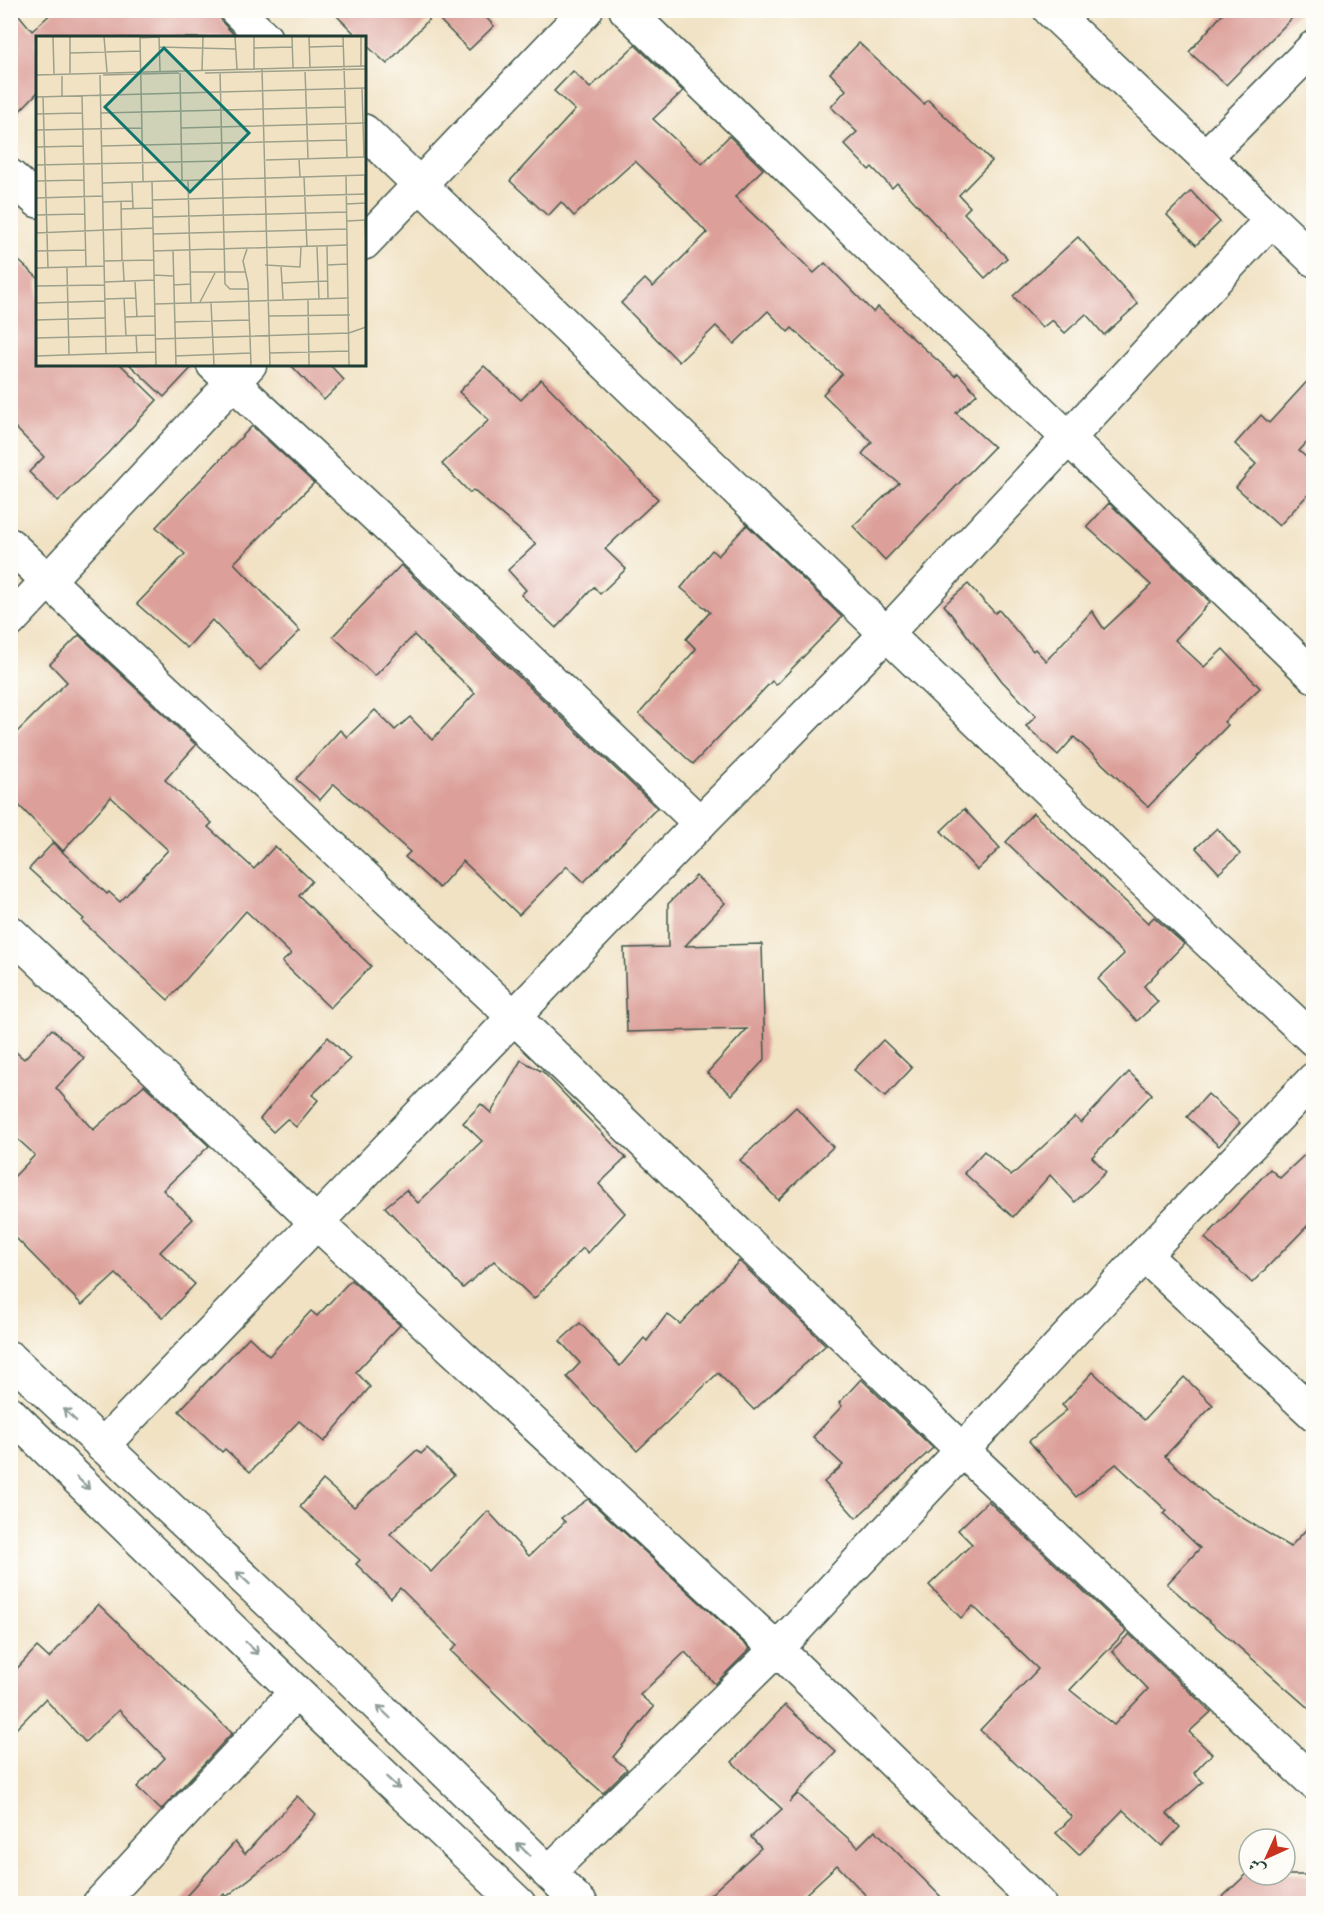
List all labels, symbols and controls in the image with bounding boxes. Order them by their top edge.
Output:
inset map [36,36,366,366]
one-way arrow [63,1408,78,1422]
one-way arrow [75,1475,90,1490]
one-way arrow [236,1571,251,1585]
one-way arrow [244,1641,259,1656]
one-way arrow [377,1705,392,1719]
one-way arrow [385,1776,400,1790]
north arrow [1237,1827,1297,1887]
one-way arrow [516,1841,531,1856]
text: ش [1244,1854,1270,1880]

